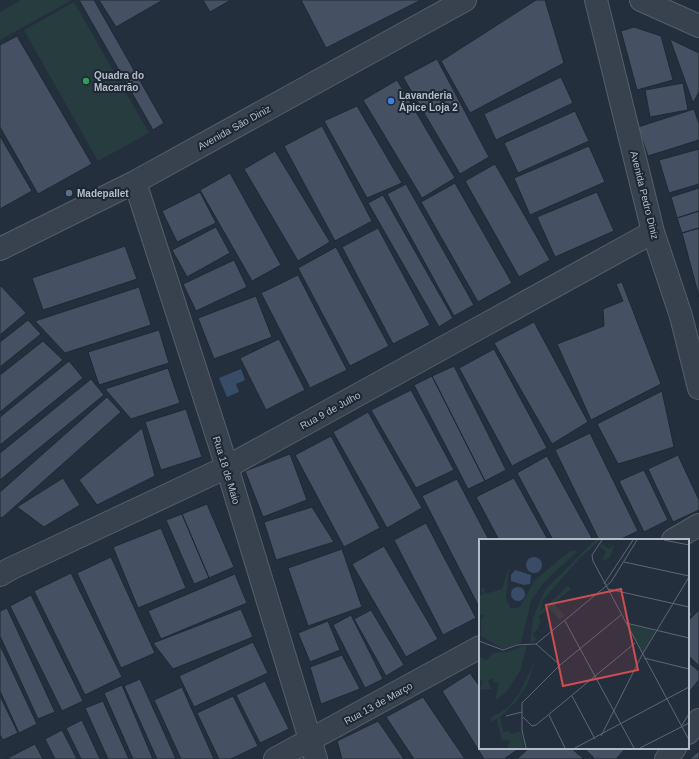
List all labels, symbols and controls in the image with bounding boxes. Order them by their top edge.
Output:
place label: Quadra do Macarrão [94,70,144,93]
marker: Quadra do Macarrão [81,76,91,86]
place label: Lavanderia Ápice Loja 2 [399,90,458,113]
marker: Lavanderia Ápice Loja 2 [386,96,396,106]
street label: Avenida São Diniz [196,103,273,152]
street label: Avenida Pedro Diniz [628,150,661,240]
marker: Madepallet [64,188,74,198]
place label: Madepallet [77,188,129,199]
street label: Rua 9 de Julho [298,389,363,432]
street label: Rua 18 de Maio [211,435,242,506]
inset map [479,539,689,749]
street label: Rua 13 de Março [342,680,415,727]

